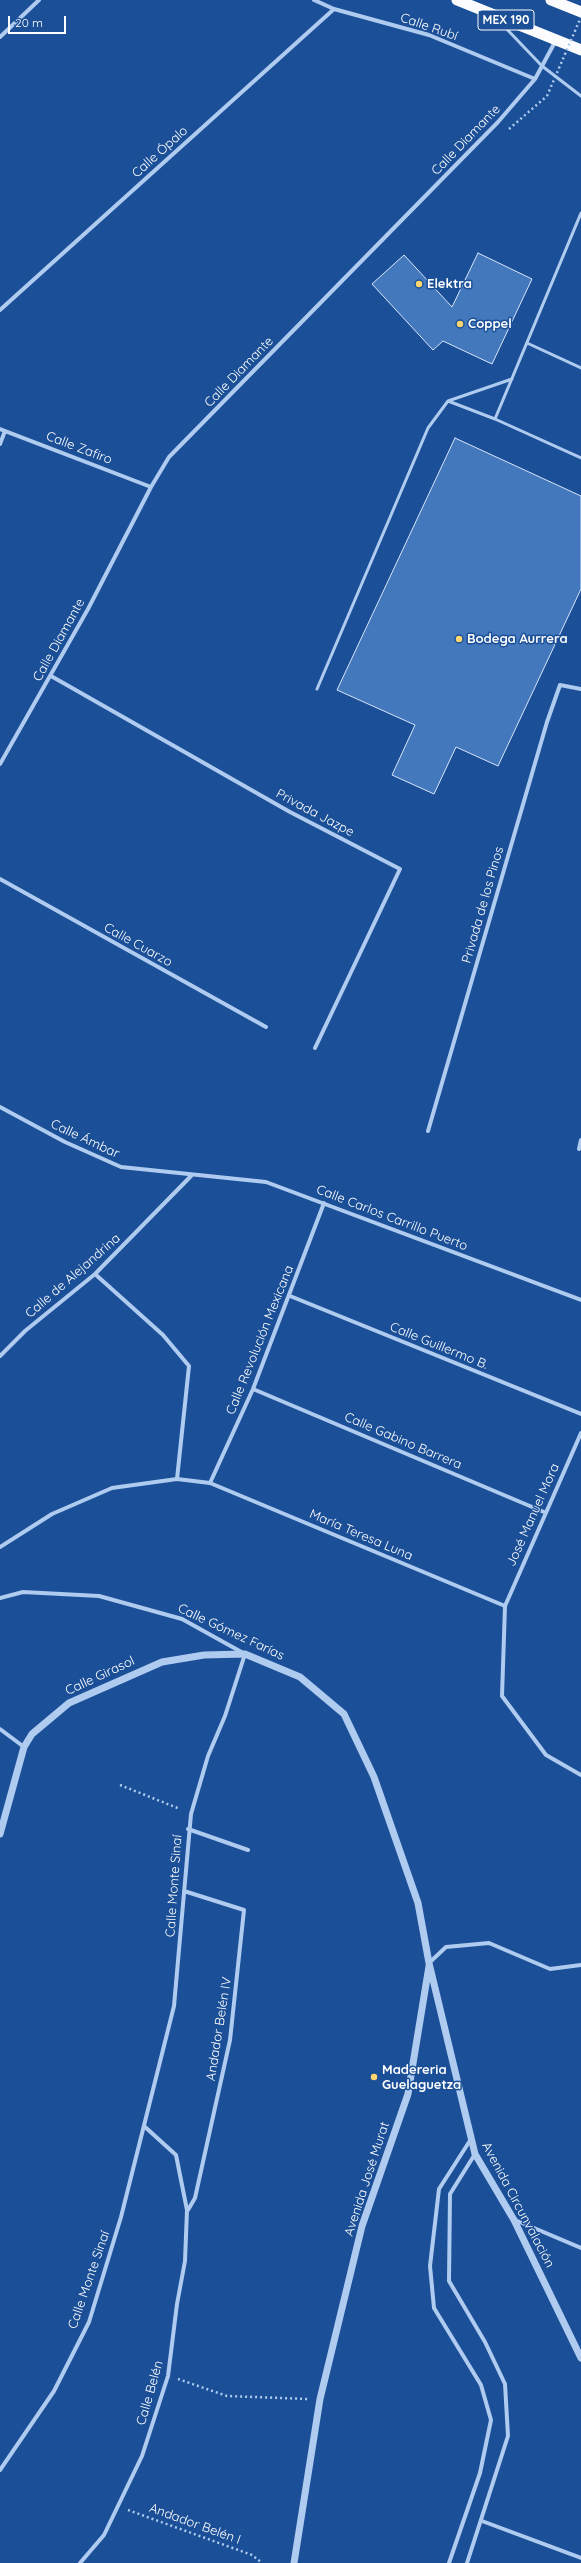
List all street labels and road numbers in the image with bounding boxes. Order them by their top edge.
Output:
street label: Calle Rubí [398,10,460,44]
road number: MEX 190 [478,10,534,30]
street label: Calle Diamante [428,101,504,179]
street label: Calle Ópalo [129,123,191,181]
street label: Calle Diamante [201,333,277,411]
street label: Calle Zafiro [44,428,114,468]
street label: Calle Diamante [30,596,88,684]
street label: Privada Jazpe [273,786,357,840]
street label: Privada de los Pinos [459,845,507,965]
street label: Calle Cuarzo [101,920,175,970]
street label: Calle Ámbar [48,1116,122,1162]
street label: Calle Carlos Carrillo Puerto [314,1182,470,1254]
street label: Calle de Alejandrina [22,1231,124,1321]
street label: Calle Revolución Mexicana [223,1263,297,1417]
street label: Calle Guillermo B. [388,1319,490,1373]
street label: Calle Gabino Barrera [342,1409,464,1473]
street label: José Manuel Mora [503,1461,563,1569]
street label: María Teresa Luna [307,1506,415,1564]
street label: Calle Gómez Farías [175,1600,287,1664]
street label: Calle Girasol [63,1653,137,1699]
street label: Calle Monte Sinaí [163,1834,185,1938]
street label: Andador Belén IV [203,1976,235,2082]
street label: Avenida José Murat [341,2120,393,2238]
street label: Avenida Circunvalación [478,2140,558,2270]
street label: Calle Monte Sinaí [65,2229,113,2331]
street label: Calle Belén [133,2359,167,2427]
street label: Andador Belén I [147,2500,243,2548]

